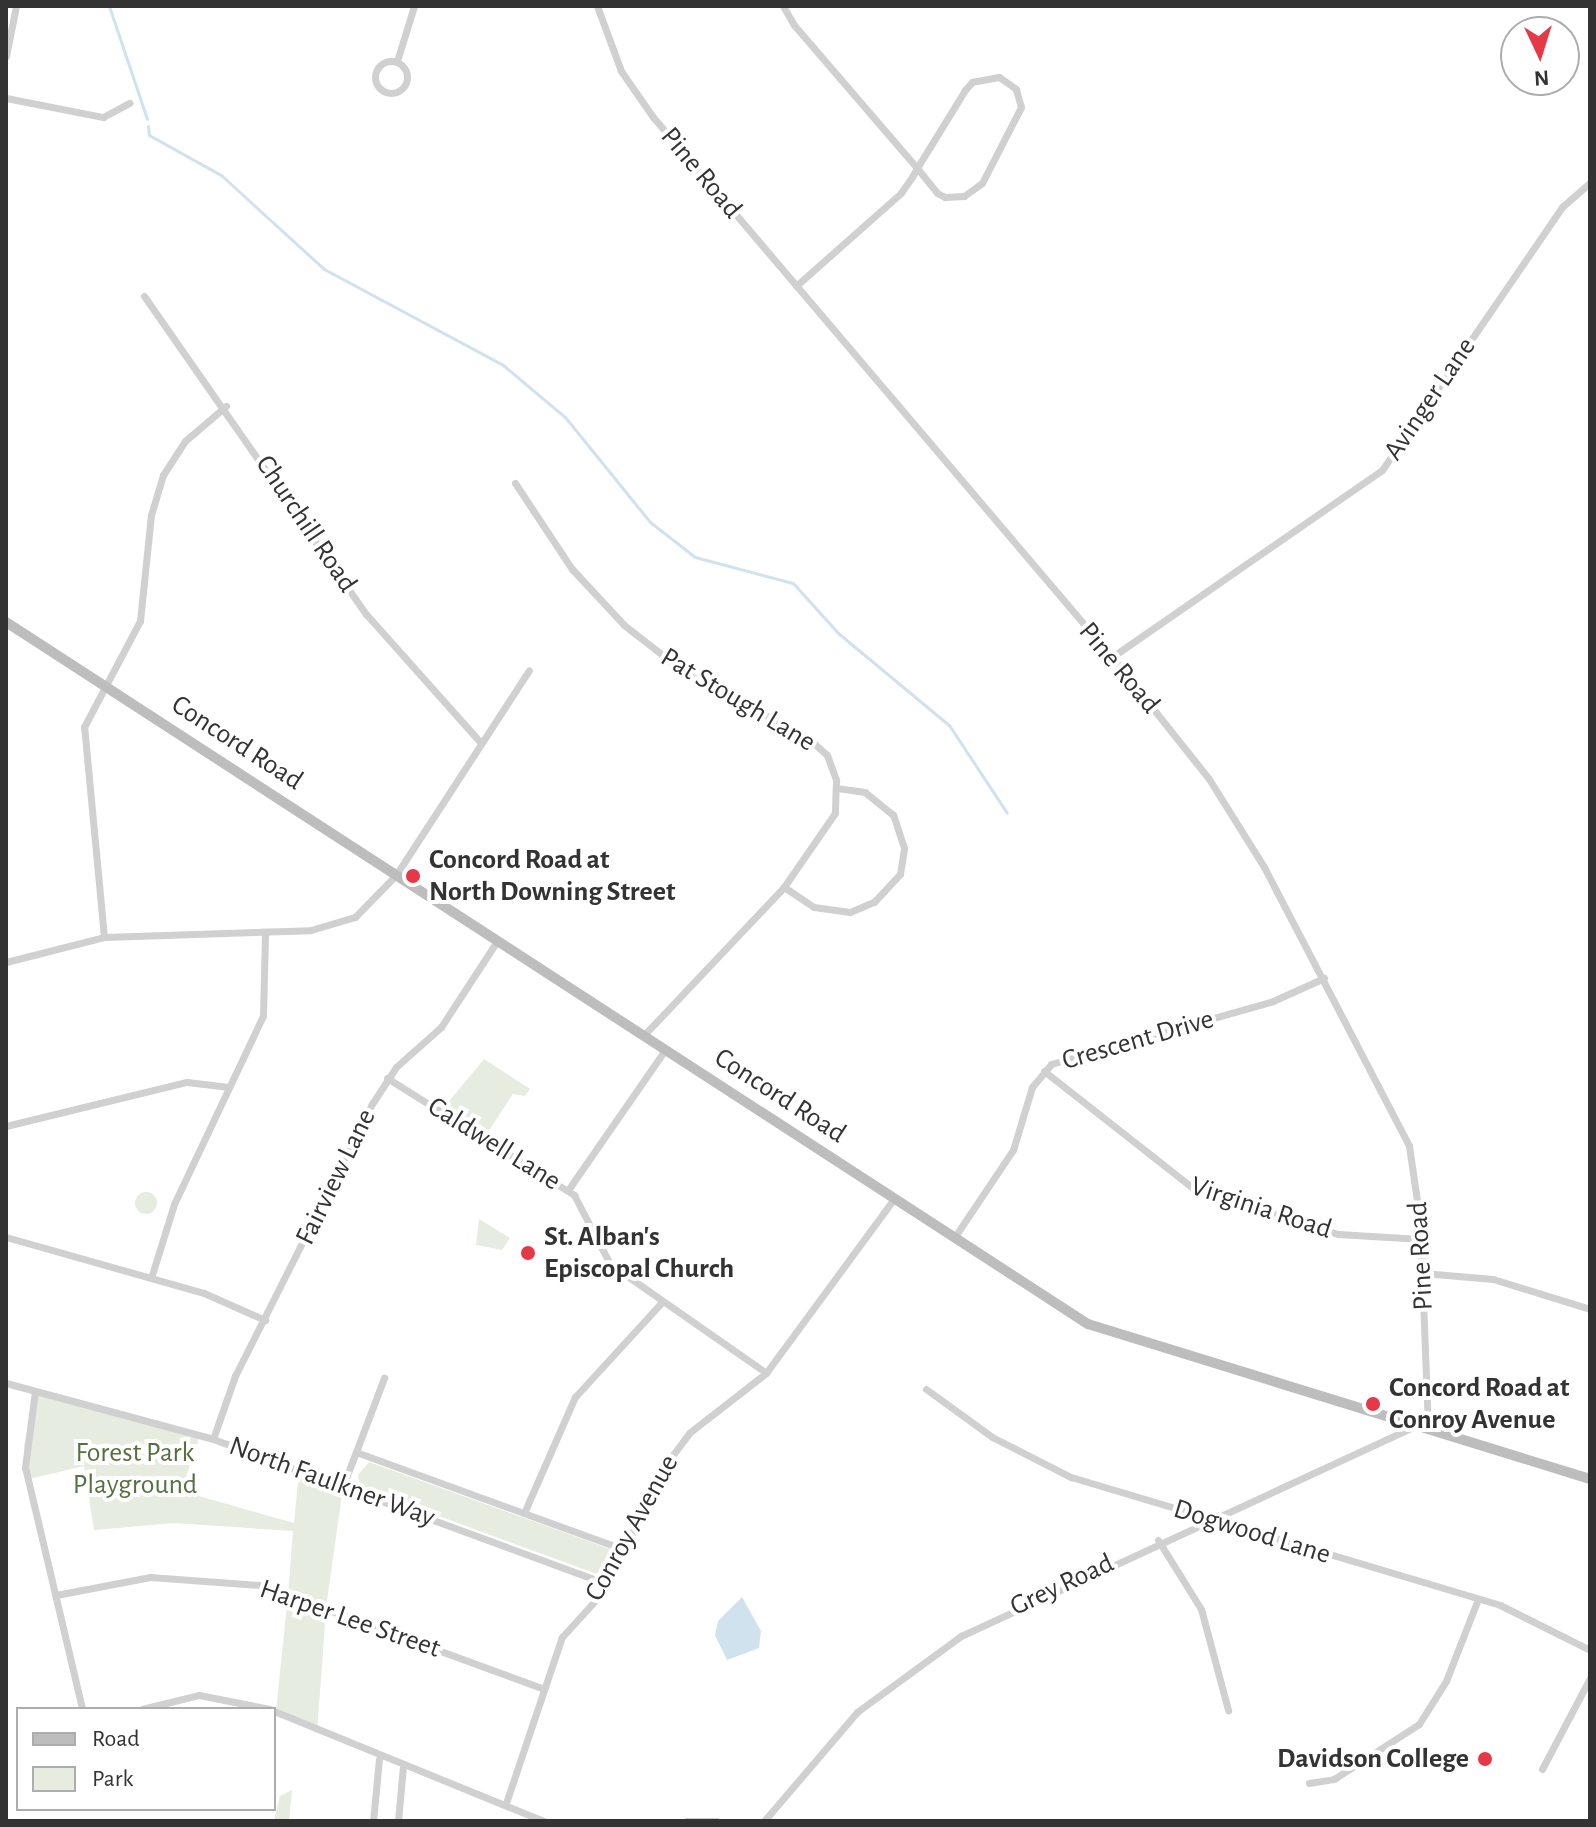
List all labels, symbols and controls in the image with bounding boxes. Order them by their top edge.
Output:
north arrow [1500,16,1580,96]
text: N [1533,66,1550,89]
street label: Pine Road [653,120,749,226]
street label: Avinger Lane [1377,331,1483,467]
street label: Churchill Road [248,449,364,599]
street label: Pine Road [1071,615,1167,721]
street label: Pat Stough Lane [655,641,821,759]
street label: Concord Road [165,688,309,798]
place label: Concord Road at North Downing Street [429,843,676,909]
marker: Concord Road at North Downing Street [404,867,422,885]
street label: Crescent Drive [1058,1002,1218,1078]
street label: Concord Road [708,1041,852,1151]
street label: Caldwell Lane [421,1090,567,1198]
street label: Fairview Lane [289,1104,383,1250]
street label: Virginia Road [1186,1169,1336,1247]
street label: Pine Road [1401,1201,1441,1311]
place label: St. Alban's Episcopal Church [544,1220,734,1286]
marker: St. Alban's Episcopal Church [519,1244,537,1262]
place label: Concord Road at Conroy Avenue [1389,1371,1569,1437]
marker: Concord Road at Conroy Avenue [1364,1395,1382,1413]
street label: North Faulkner Way [225,1429,439,1535]
park label: Forest Park Playground [73,1436,197,1502]
street label: Conroy Avenue [578,1449,686,1607]
street label: Dogwood Lane [1170,1492,1334,1572]
street label: Grey Road [1005,1546,1119,1624]
street label: Harper Lee Street [255,1572,445,1666]
legend [16,1707,276,1811]
text: Road [92,1727,140,1751]
place label: Davidson College [1277,1742,1469,1776]
marker: Davidson College [1476,1750,1494,1768]
text: Park [92,1767,133,1791]

